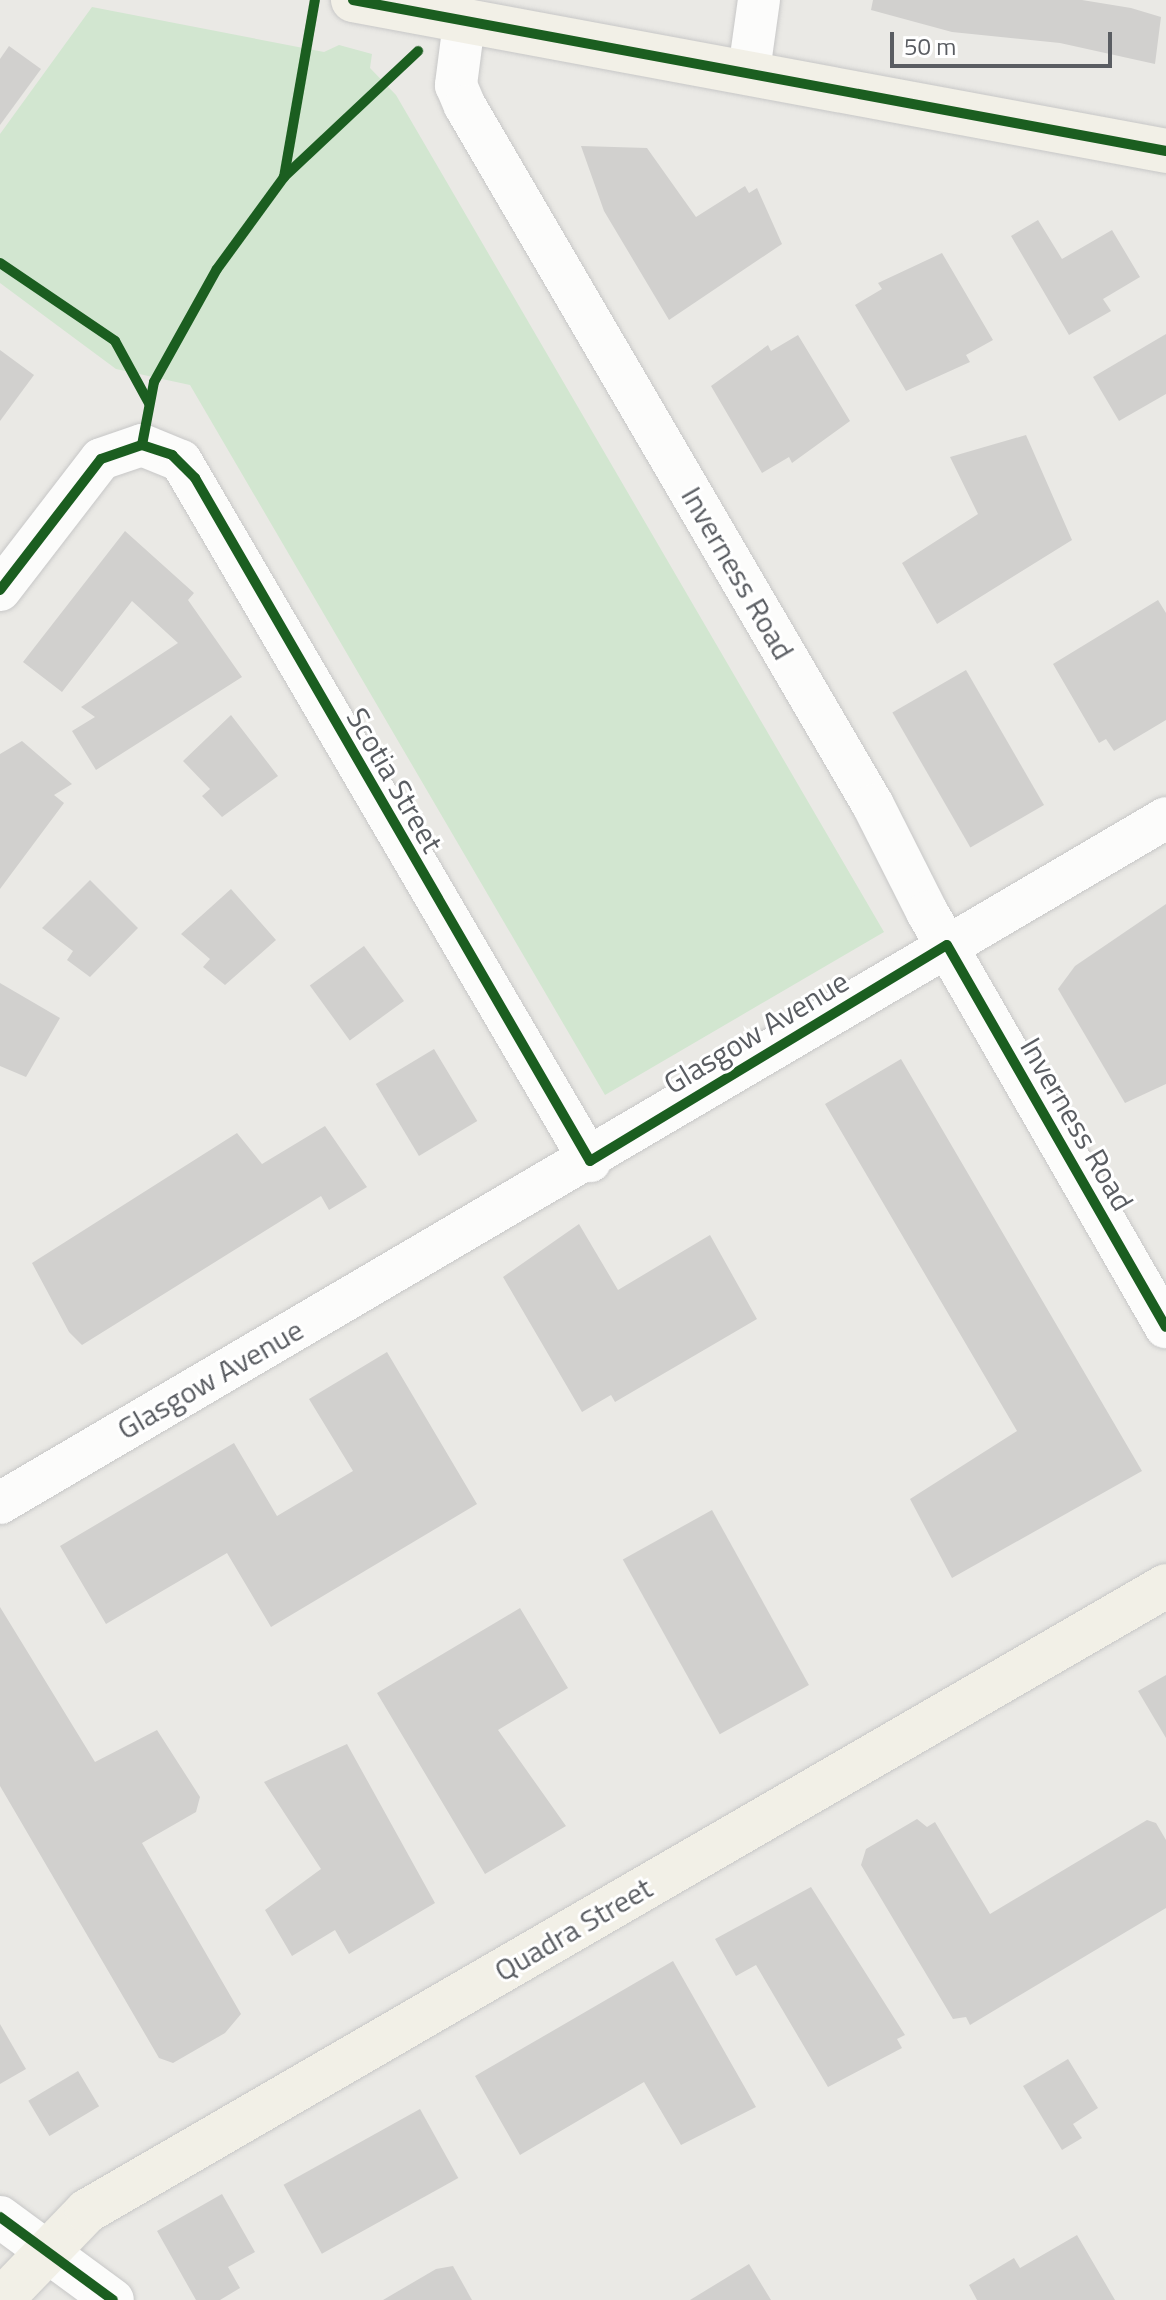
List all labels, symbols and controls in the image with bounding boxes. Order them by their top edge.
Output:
scale bar [894,16,1116,66]
text: 50 m [904,28,956,64]
street label: Inverness Road [674,480,802,666]
street label: Scotia Street [339,701,451,859]
street label: Glasgow Avenue [657,963,855,1101]
street label: Inverness Road [1013,1031,1141,1217]
street label: Glasgow Avenue [111,1311,309,1447]
street label: Quadra Street [488,1869,658,1989]

